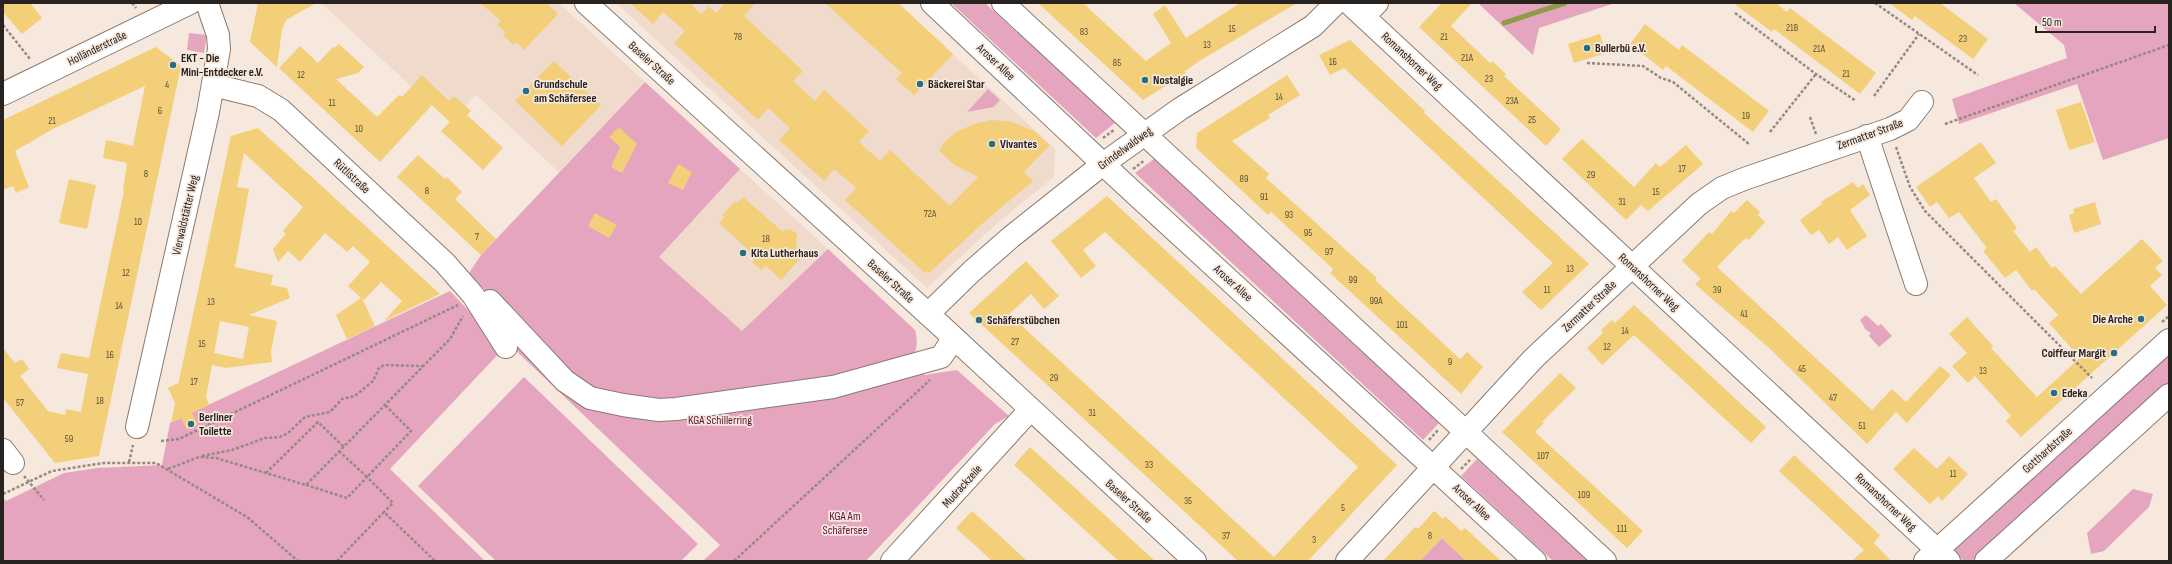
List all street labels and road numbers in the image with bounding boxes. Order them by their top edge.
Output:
street label: Holländerstraße [65,28,129,69]
street label: Romanshorner Weg [1378,29,1446,94]
street label: Baseler Straße [625,38,678,88]
street label: Aroser Allee [972,40,1018,84]
street label: Zermatter Straße [1835,116,1905,153]
street label: Grindelwaldweg [1095,124,1156,173]
street label: Rütlistraße [330,156,373,197]
street label: Vierwaldstätter Weg [169,173,202,257]
street label: Romanshorner Weg [1615,250,1683,315]
street label: Baseler Straße [864,256,917,306]
street label: Aroser Allee [1209,261,1255,305]
street label: Zermatter Straße [1559,277,1620,335]
street label: Gotthardstraße [2019,424,2076,477]
street label: Mudrackzeile [939,462,986,511]
street label: Romanshorner Weg [1852,470,1920,535]
street label: Baseler Straße [1102,476,1155,526]
street label: Aroser Allee [1448,480,1494,524]

